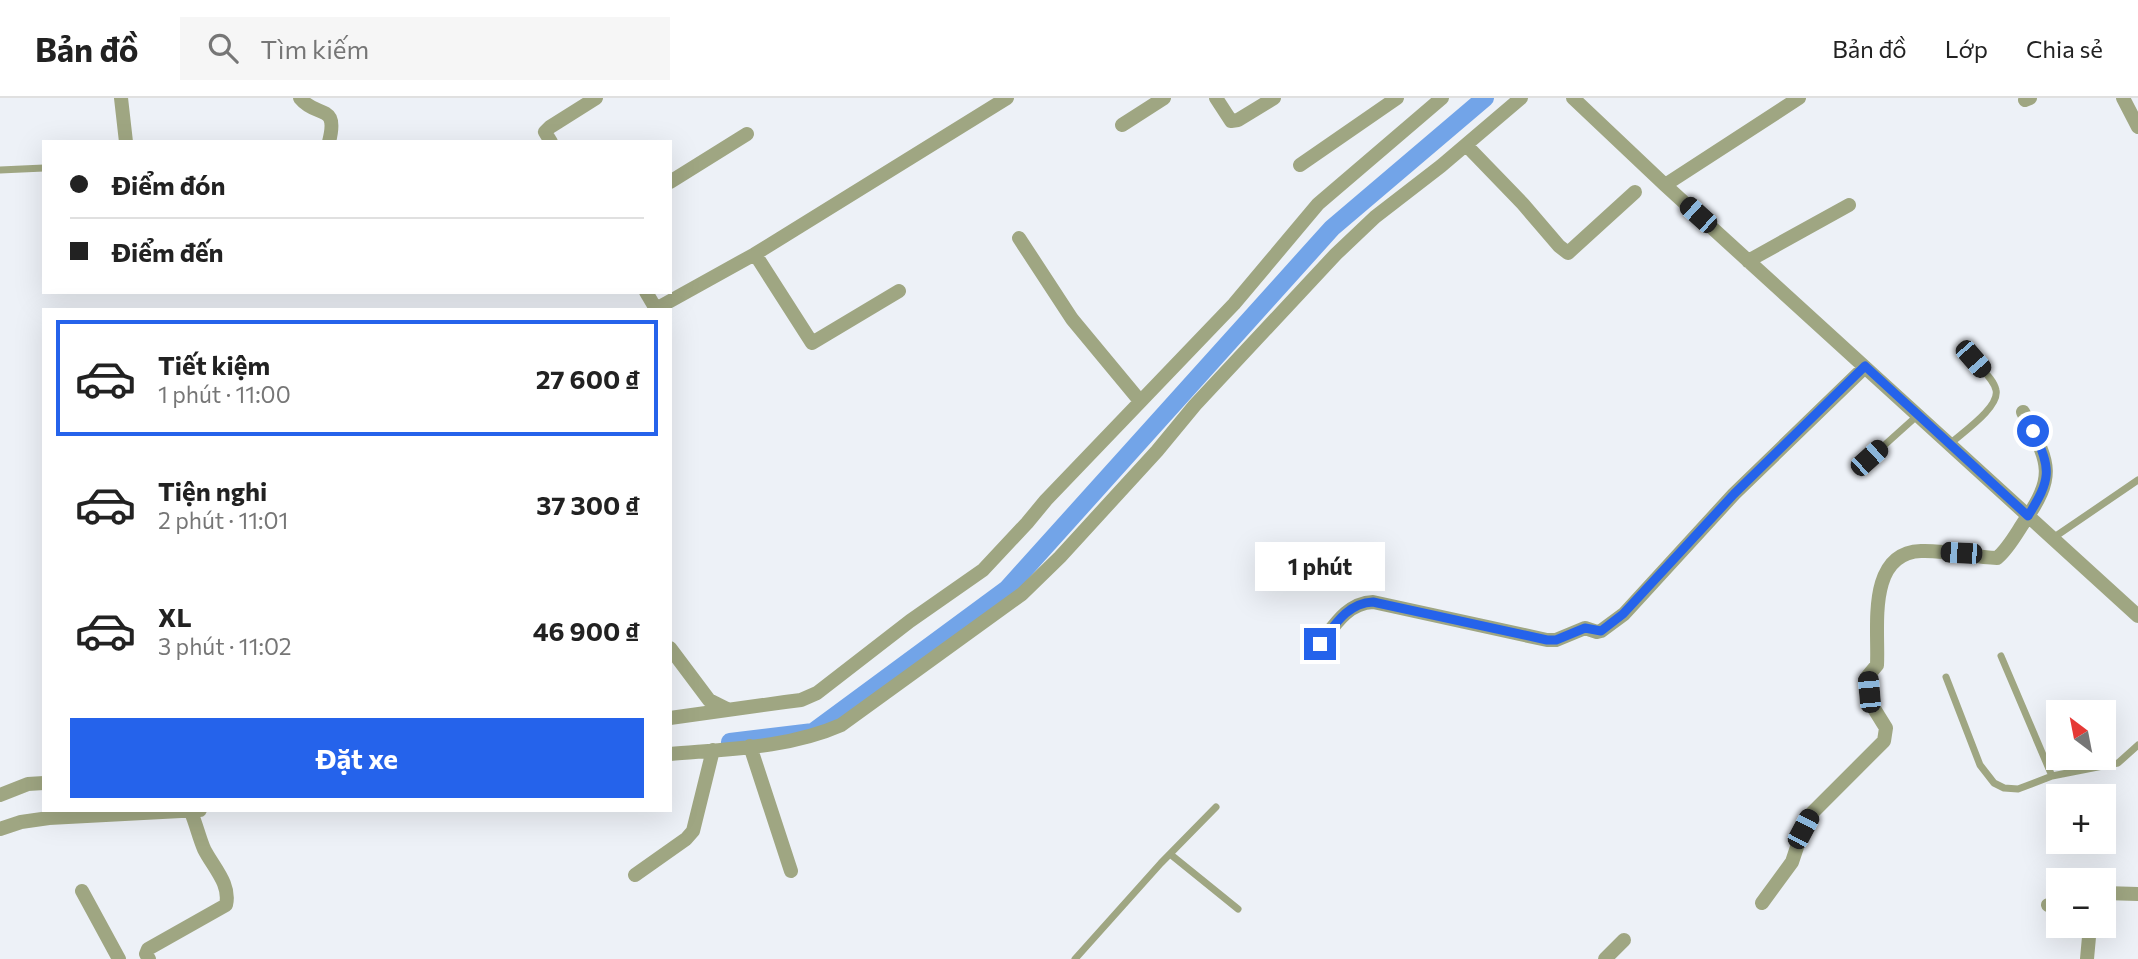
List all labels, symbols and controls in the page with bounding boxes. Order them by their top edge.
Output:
search box [180,17,670,80]
text: Bản đồ [35,28,138,69]
icon: search [204,29,242,67]
text: Tìm kiếm [260,33,369,64]
text: Bản đồ [1832,34,1907,63]
text: Lớp [1945,34,1988,63]
text: Chia sẻ [2026,34,2103,63]
text: Điểm đón [112,169,225,200]
car [1676,193,1721,237]
text: Điểm đến [112,236,224,267]
car [1952,336,1995,382]
icon: car [74,347,137,410]
text: Tiết kiệm [158,349,270,380]
text: 27 600 ₫ [536,363,640,394]
text: 1 phút · 11:00 [158,380,291,408]
route start [2017,415,2049,447]
car [1847,436,1892,480]
icon: car [74,473,137,536]
text: Tiện nghi [158,475,267,506]
text: 37 300 ₫ [536,489,640,520]
text: 2 phút · 11:01 [158,506,288,534]
car [1940,541,1983,565]
callout: 1 phút [1255,542,1385,592]
text: 1 phút [1288,552,1352,580]
icon: car [74,599,137,662]
text: XL [158,601,192,632]
text: 46 900 ₫ [533,615,640,646]
route end [1304,628,1336,660]
text: 3 phút · 11:02 [158,632,292,660]
car [1857,670,1882,714]
north arrow [2046,700,2116,770]
map controls [2046,700,2116,938]
button: Đặt xe [70,718,644,798]
button: + [2046,784,2116,854]
car [1784,806,1823,852]
button: − [2046,868,2116,938]

